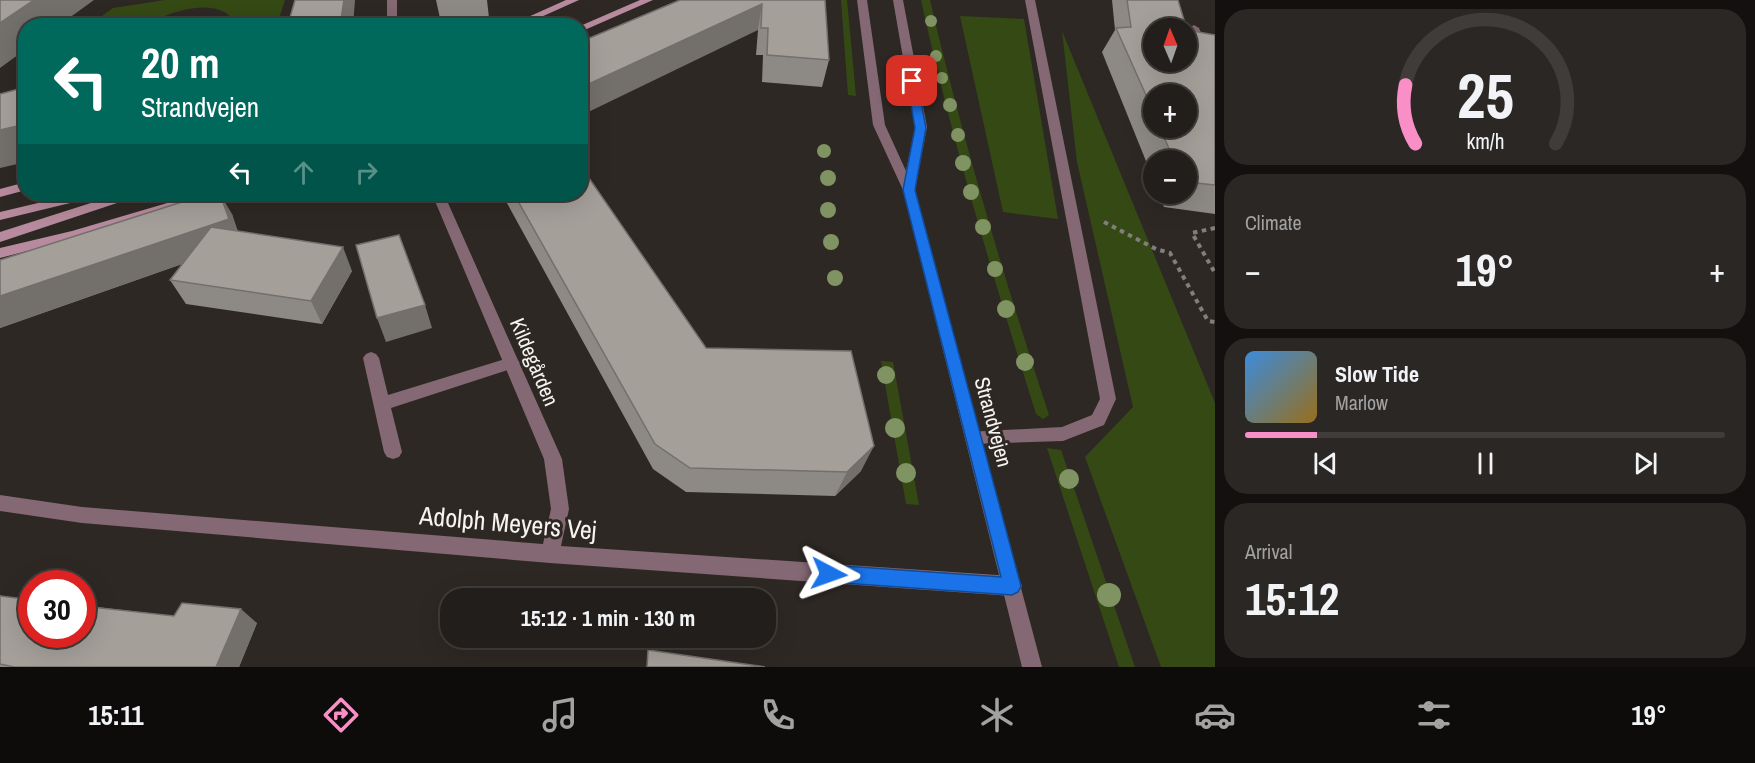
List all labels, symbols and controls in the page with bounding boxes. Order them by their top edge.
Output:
north arrow [1143,18,1197,72]
map controls [1143,18,1197,204]
text: 20 m [141,35,220,91]
icon: left [42,42,120,120]
text: 25 [1457,53,1513,137]
pin [886,55,937,106]
icon: arrive [895,64,928,97]
button: + [1143,84,1197,138]
text: Strandvejen [141,89,259,125]
text: km/h [1466,127,1504,156]
button: − [1143,150,1197,204]
icon: left [224,156,257,189]
icon: ahead [287,156,320,189]
icon: right [350,156,383,189]
text: Climate [1245,209,1302,236]
text: 19° [1455,239,1515,300]
text: − [1245,248,1261,292]
text: + [1709,248,1725,292]
street label: Kildegården [503,313,566,410]
text: Slow Tide [1335,359,1419,389]
street label: Strandvejen [968,374,1019,470]
text: Marlow [1335,389,1388,416]
icon: previous [1309,447,1342,480]
icon: pause [1469,447,1502,480]
icon: next [1629,447,1662,480]
street label: Adolph Meyers Vej [417,497,598,548]
text: Arrival [1245,538,1292,565]
position arrow [797,542,861,606]
text: 15:12 [1245,568,1339,629]
speed limit sign: 30 [18,570,96,648]
text: 15:12 · 1 min · 130 m [521,603,695,633]
icon: directions [320,694,362,736]
icon: music [539,694,581,736]
icon: phone [757,694,799,736]
icon: climate [976,694,1018,736]
icon: car [1194,694,1236,736]
icon: filters [1413,694,1455,736]
text: 15:11 [88,697,144,733]
text: 19° [1631,697,1667,733]

